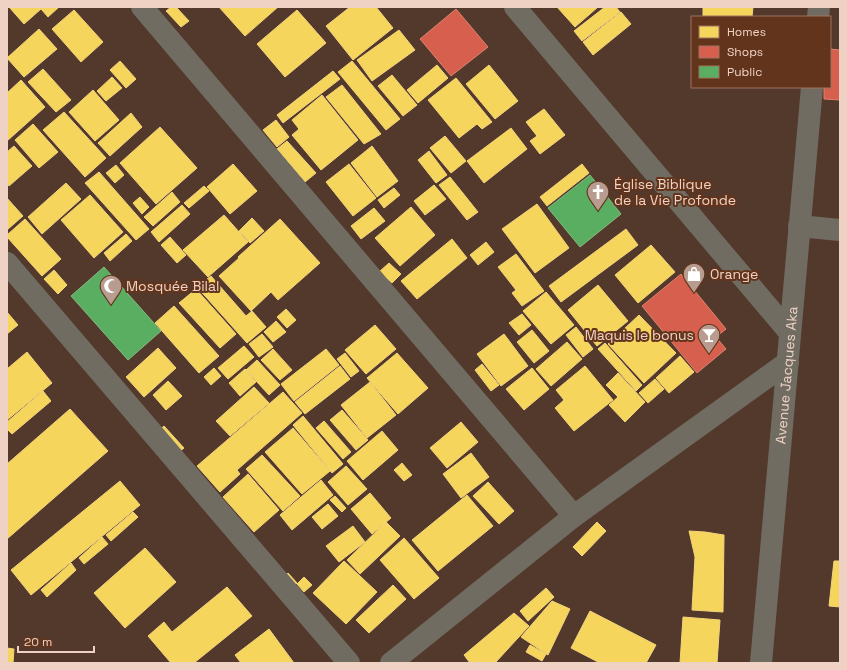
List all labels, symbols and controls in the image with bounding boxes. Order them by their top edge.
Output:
legend [691,16,831,88]
text: Homes [727,24,766,40]
text: Shops [727,44,763,60]
text: Public [727,64,762,80]
place label: Église Biblique de la Vie Profonde [614,175,736,209]
church icon: Église Biblique de la Vie Profonde [585,179,611,212]
shop icon: Orange [681,261,707,294]
place label: Orange [710,265,758,283]
mosque icon: Mosquée Bilal [98,273,124,306]
place label: Mosquée Bilal [126,277,220,295]
street label: Avenue Jacques Aka [771,305,802,445]
bar icon: Maquis le bonus [696,322,722,355]
place label: Maquis le bonus [585,326,694,344]
scale bar [18,628,94,654]
text: 20 m [24,634,52,650]

